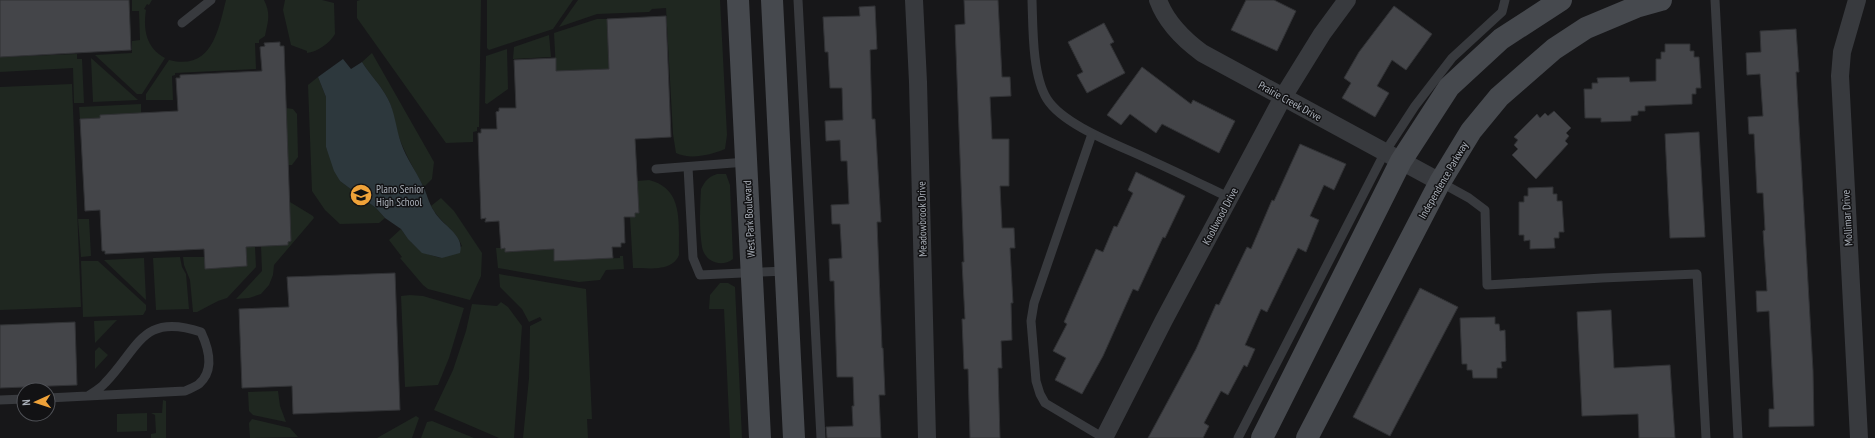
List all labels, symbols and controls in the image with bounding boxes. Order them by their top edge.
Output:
street label: Prairie Creek Drive [1256,78,1324,124]
street label: Independence Parkway [1415,138,1471,221]
street label: West Park Boulevard [740,180,758,258]
street label: Meadowbrook Drive [914,181,930,257]
school or university icon: Plano Senior High School [348,182,374,208]
place label: Plano Senior High School [376,182,424,209]
street label: Knollwood Drive [1199,185,1241,247]
street label: Mollimar Drive [1839,189,1855,246]
north arrow [16,382,56,422]
text: N [19,399,33,406]

